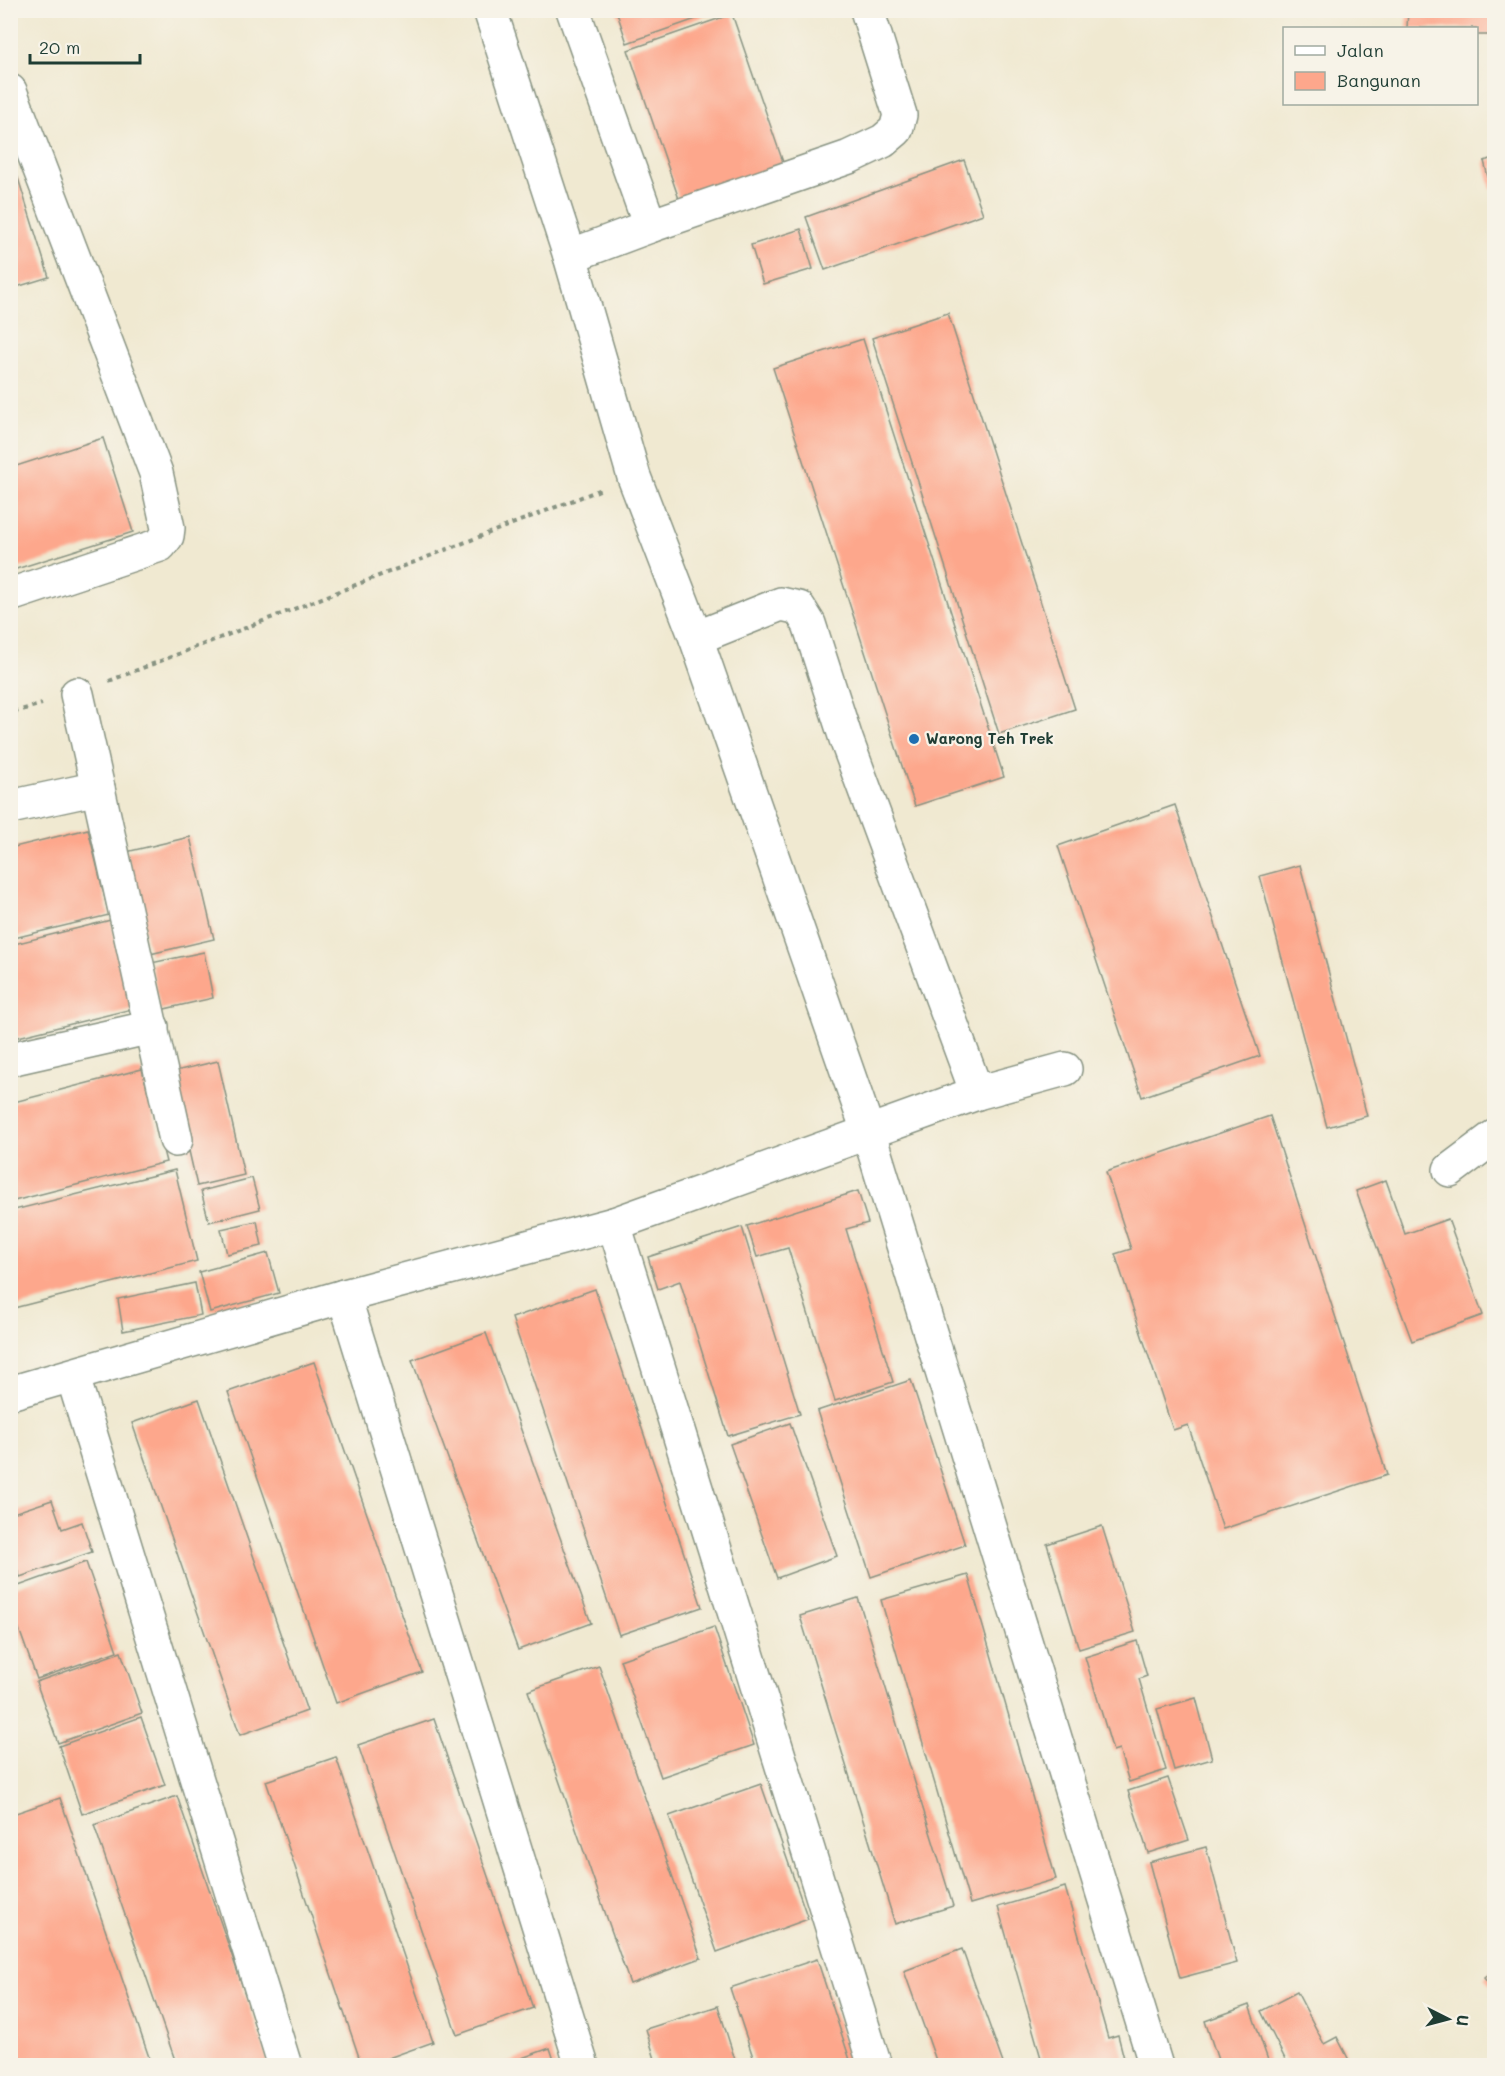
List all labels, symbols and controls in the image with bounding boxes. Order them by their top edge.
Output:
scale bar [30,27,140,65]
legend [1283,27,1478,105]
text: 20 m [39,35,80,59]
text: Jalan [1337,38,1384,62]
text: Bangunan [1337,68,1421,92]
place label: Warong Teh Trek [926,728,1054,748]
marker: Warong Teh Trek [907,732,921,746]
north arrow [1418,1989,1478,2049]
text: U [1452,2014,1474,2027]

